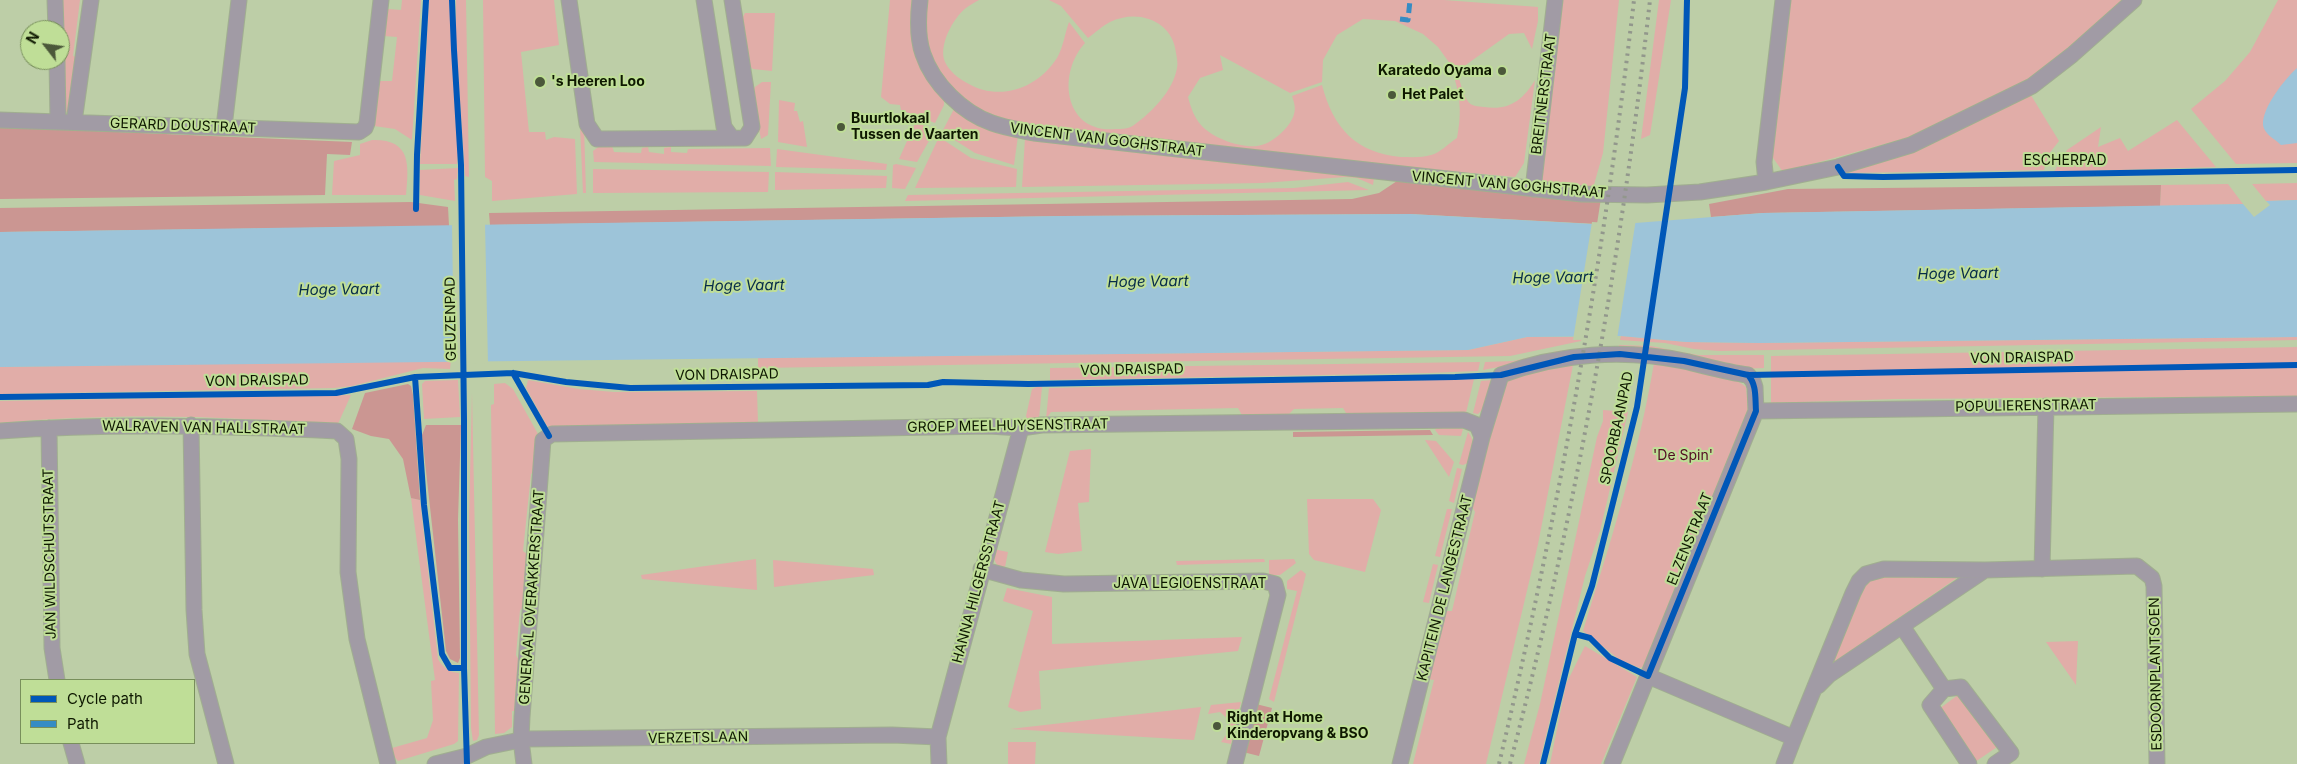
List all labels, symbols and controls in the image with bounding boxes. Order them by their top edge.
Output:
north arrow [20,20,70,70]
text: N [22,29,42,47]
street label: BREITNERSTRAAT [1528,33,1560,155]
place label: Karatedo Oyama [1378,63,1492,79]
marker: Karatedo Oyama [1496,65,1508,77]
place label: 's Heeren Loo [551,74,645,90]
marker: 's Heeren Loo [533,75,547,89]
place label: Het Palet [1402,87,1464,103]
marker: Het Palet [1386,89,1398,101]
place label: Buurtlokaal Tussen de Vaarten [851,111,978,144]
street label: GERARD DOUSTRAAT [110,115,256,137]
street label: VINCENT VAN GOGHSTRAAT [1009,120,1205,160]
marker: Buurtlokaal Tussen de Vaarten [835,121,847,133]
street label: ESCHERPAD [2023,153,2107,169]
street label: VINCENT VAN GOGHSTRAAT [1411,168,1607,202]
water label: Hoge Vaart [1917,264,1999,284]
water label: Hoge Vaart [1512,268,1594,288]
water label: Hoge Vaart [1107,272,1189,292]
water label: Hoge Vaart [703,276,785,296]
street label: GEUZENPAD [442,277,460,361]
water label: Hoge Vaart [298,280,380,300]
street label: VON DRAISPAD [1970,349,2074,367]
street label: VON DRAISPAD [1080,361,1184,379]
street label: VON DRAISPAD [675,366,779,384]
street label: SPOORBAANPAD [1597,370,1637,486]
street label: VON DRAISPAD [205,372,309,390]
street label: POPULIERENSTRAAT [1955,396,2097,416]
street label: GROEP MEELHUYSENSTRAAT [907,416,1109,436]
street label: WALRAVEN VAN HALLSTRAAT [102,418,306,438]
park label: 'De Spin' [1653,448,1713,464]
street label: JAN WILDSCHUTSTRAAT [40,468,60,640]
street label: GENERAAL OVERAKKERSTRAAT [516,489,548,705]
street label: ELZENSTRAAT [1664,490,1716,588]
street label: KAPITEIN DE LANGESTRAAT [1414,493,1476,683]
street label: HANNA HILGERSSTRAAT [949,499,1009,665]
street label: JAVA LEGIOENSTRAAT [1113,576,1267,592]
street label: ESDOORNPLANTSOEN [2146,597,2166,751]
legend [20,679,195,744]
text: Cycle path [67,689,143,708]
place label: Right at Home Kinderopvang & BSO [1227,710,1369,742]
text: Path [67,714,99,733]
marker: Right at Home Kinderopvang & BSO [1211,720,1223,732]
street label: VERZETSLAAN [648,729,748,747]

